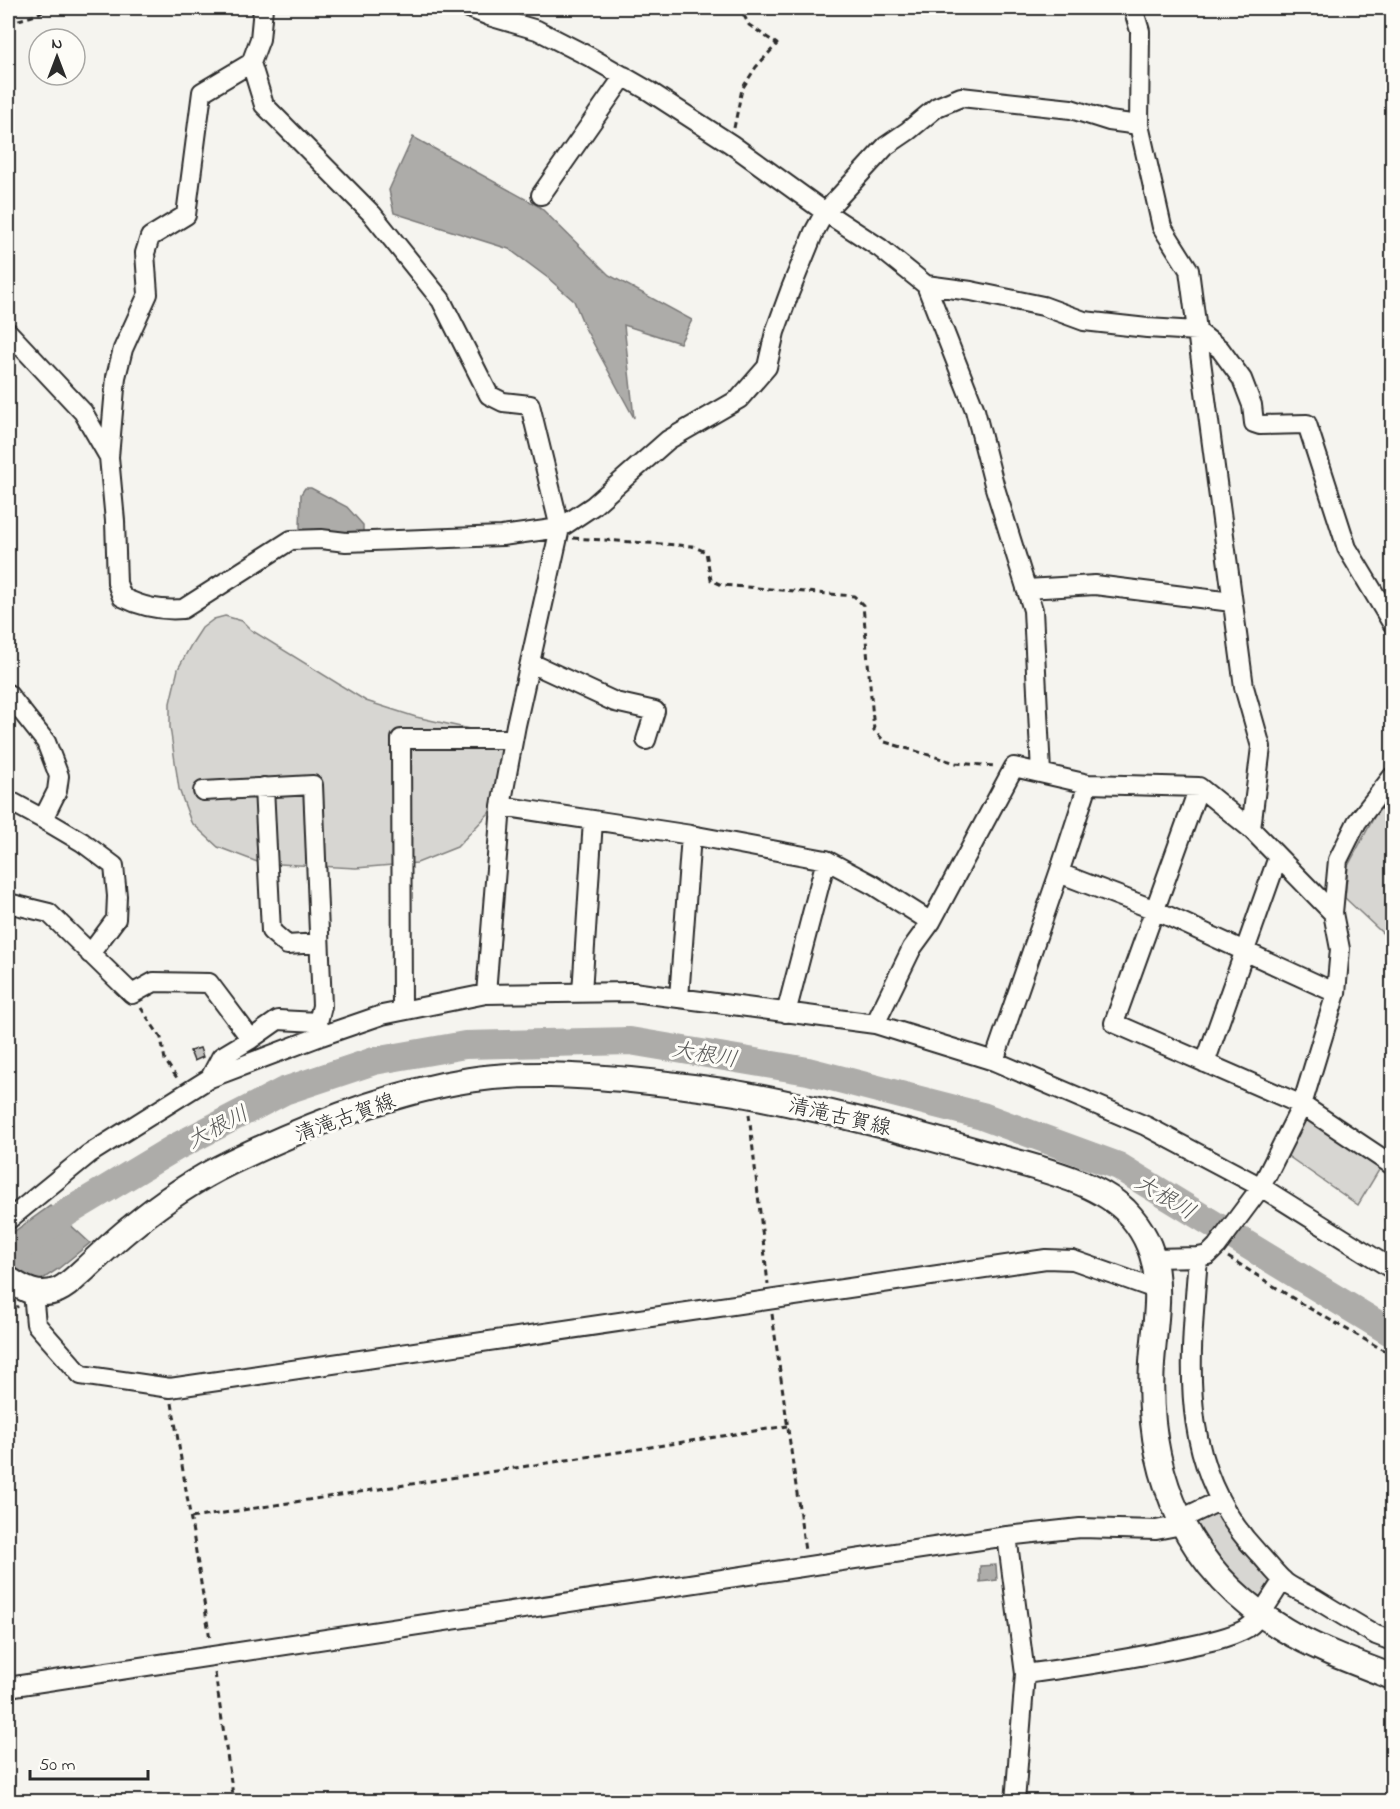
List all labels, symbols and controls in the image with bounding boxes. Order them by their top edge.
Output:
north arrow [27,27,87,87]
text: N [52,32,63,56]
water label: 大根川 [669,1034,740,1077]
street label: 清滝古賀線 [291,1087,400,1151]
street label: 清滝古賀線 [785,1092,894,1144]
water label: 大根川 [182,1099,255,1158]
water label: 大根川 [1128,1168,1201,1229]
scale bar [30,1743,148,1781]
text: 50 m [39,1753,76,1779]

